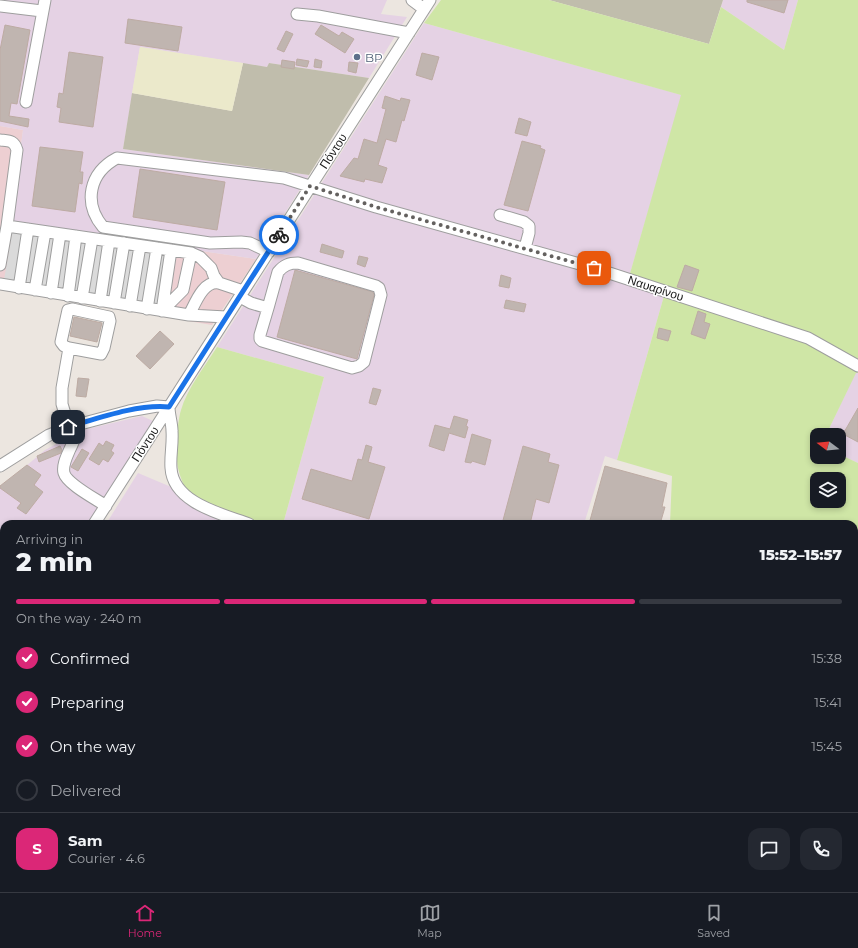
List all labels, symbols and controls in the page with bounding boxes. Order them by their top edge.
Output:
place label: BP [365,50,383,65]
marker: BP [352,52,362,62]
street label: Πόντου [316,130,350,172]
courier [259,215,299,255]
icon: bike [268,224,290,246]
pin [577,251,611,285]
icon: bag [583,257,605,279]
street label: Ναυαρίνου [626,272,686,304]
pin [51,410,85,444]
icon: home [57,416,79,438]
street label: Πόντου [128,423,162,465]
north arrow [810,428,846,464]
map controls [810,428,846,508]
button: layers [810,472,846,508]
text: Arriving in [16,531,83,547]
text: 15:52–15:57 [760,545,842,564]
text: 2 min [16,546,93,578]
text: On the way · 240 m [16,610,142,626]
icon: check [16,647,38,669]
text: Confirmed [50,649,130,668]
text: 15:38 [812,650,842,666]
icon: check [16,691,38,713]
text: Preparing [50,693,125,712]
text: 15:41 [814,694,842,710]
icon: check [16,735,38,757]
text: On the way [50,737,135,756]
text: 15:45 [811,738,842,754]
text: Delivered [50,781,122,800]
button: chat [748,828,790,870]
button: phone [800,828,842,870]
text: Sam [68,831,103,850]
text: S [32,839,42,858]
text: Courier · 4.6 [68,850,145,866]
tab: Home [128,902,162,940]
tab: Map [417,902,442,940]
tab: Saved [697,902,730,940]

